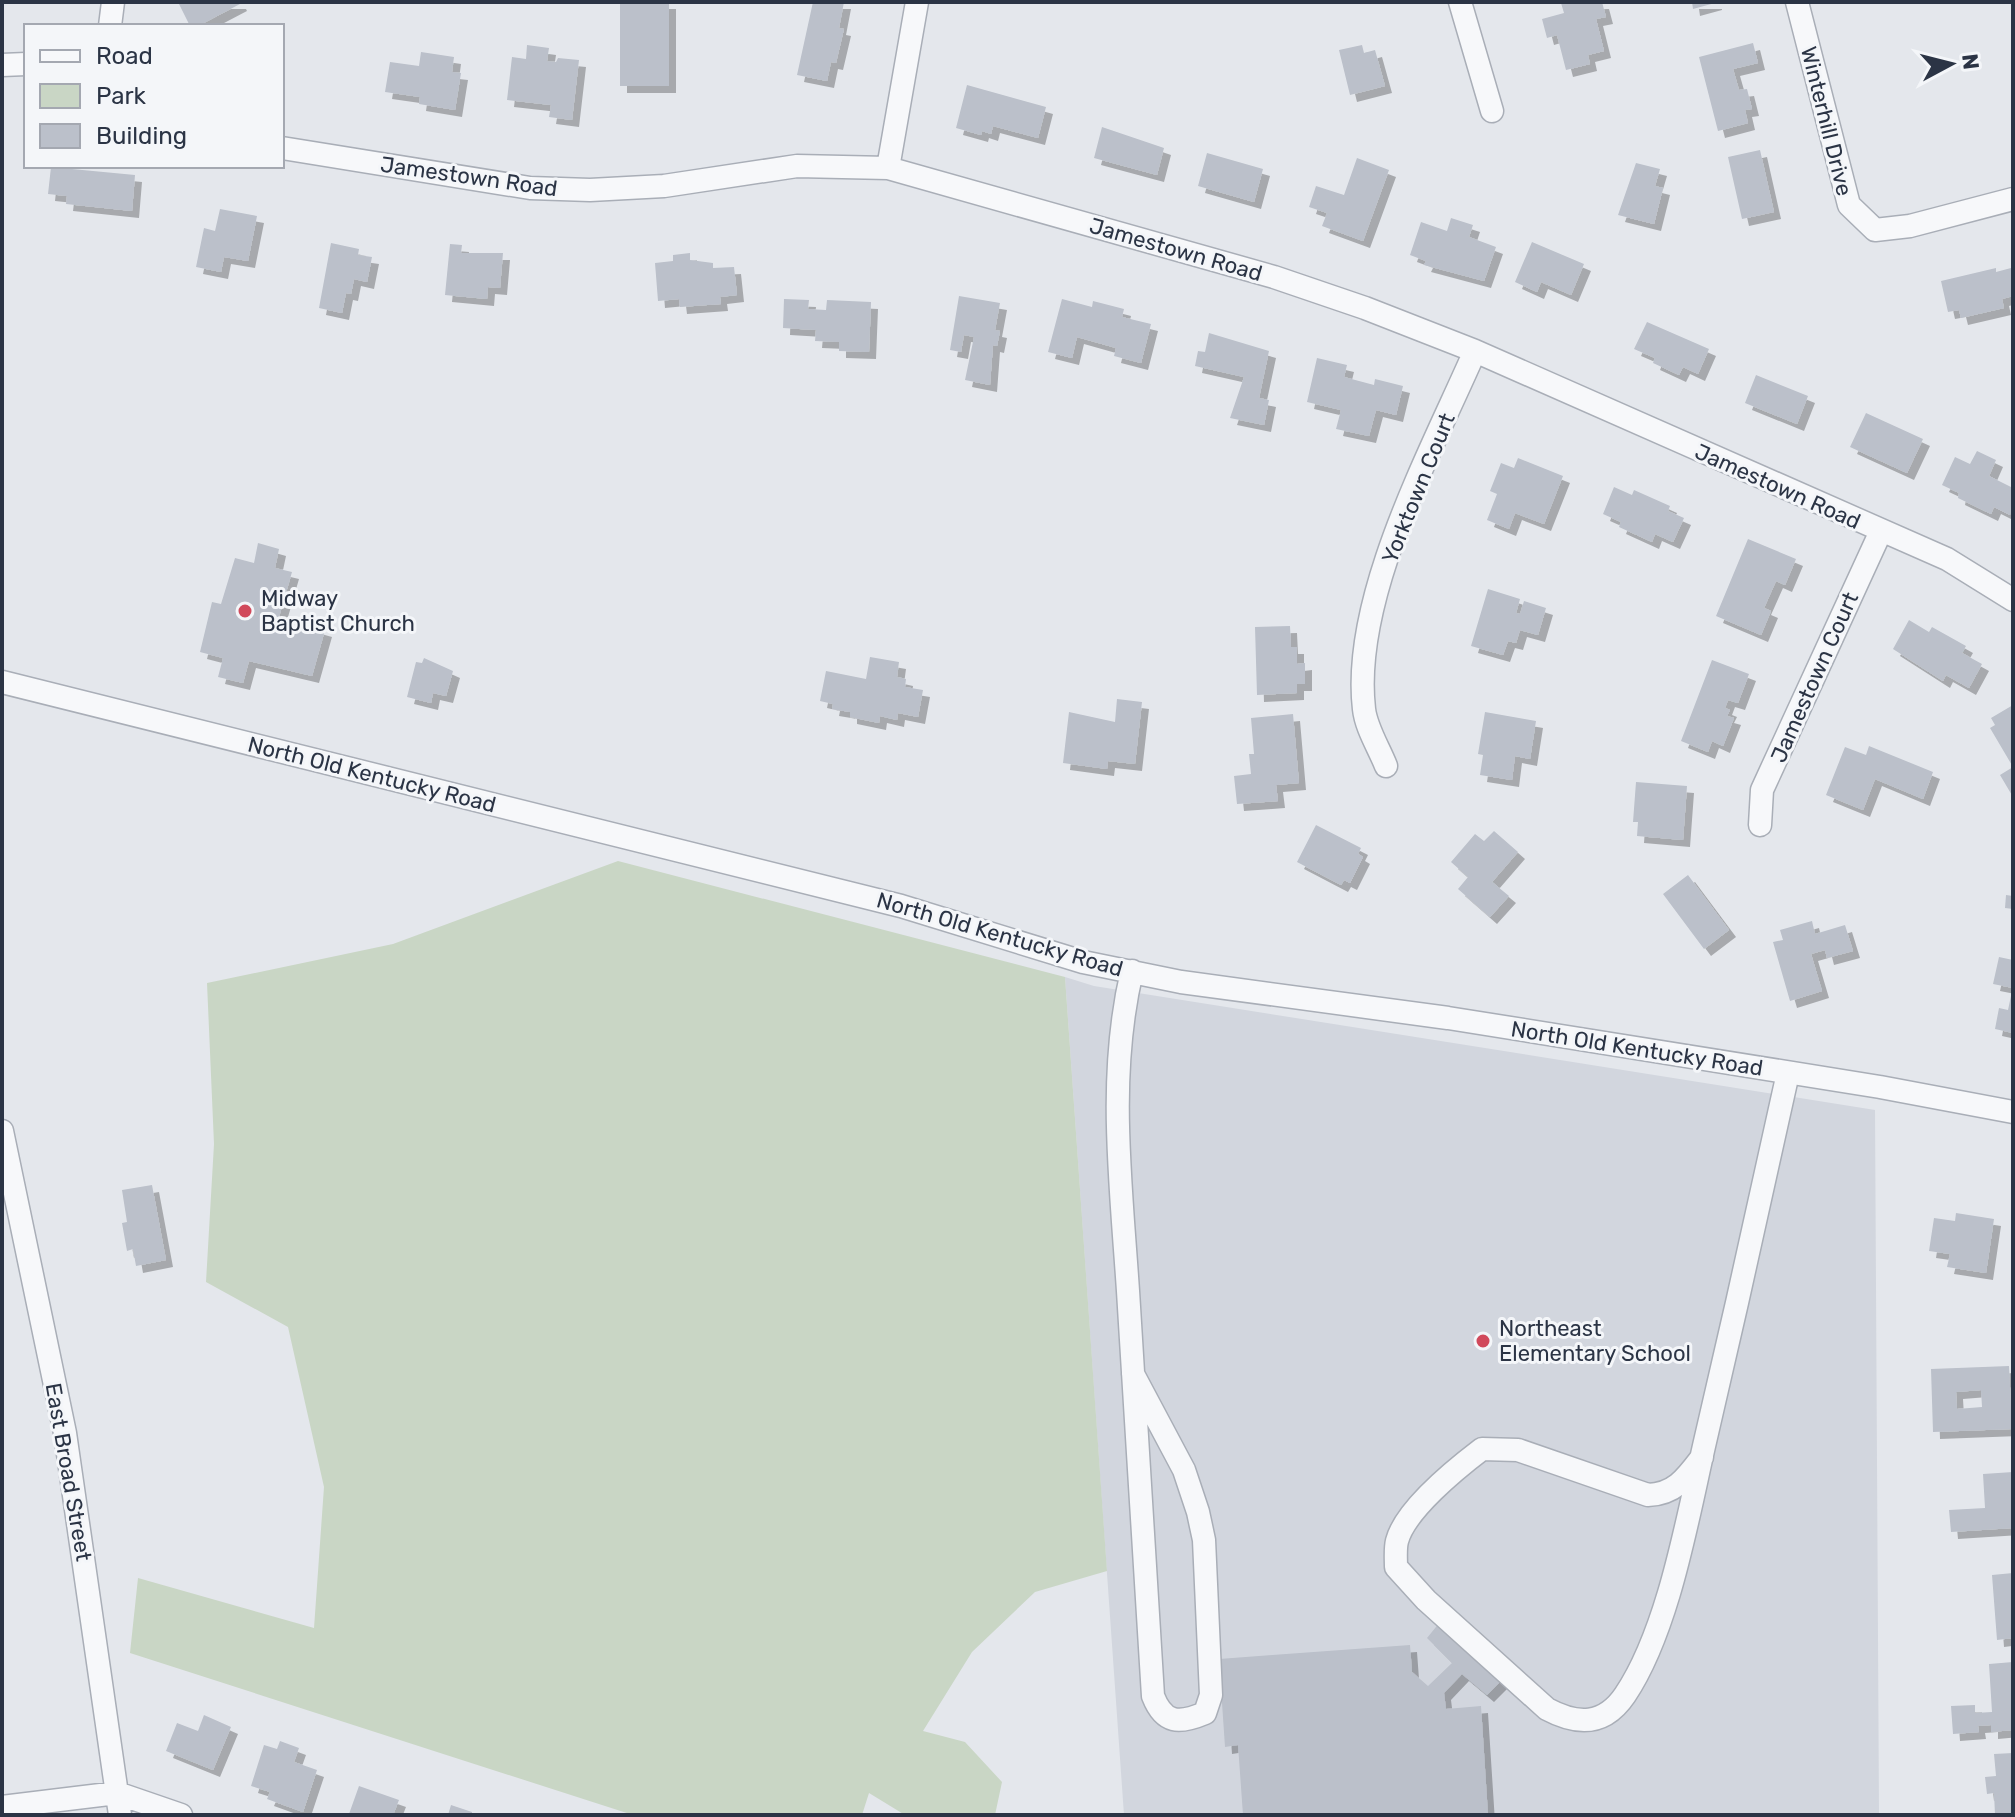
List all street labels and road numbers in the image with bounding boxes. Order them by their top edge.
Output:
street label: Winterhill Drive [1795,44,1858,199]
street label: Jamestown Road [379,151,559,202]
street label: Jamestown Road [1086,212,1265,287]
street label: Yorktown Court [1376,409,1461,567]
street label: Jamestown Road [1691,438,1865,535]
street label: Jamestown Court [1765,587,1864,767]
street label: North Old Kentucky Road [245,731,499,818]
street label: North Old Kentucky Road [874,886,1126,983]
street label: North Old Kentucky Road [1509,1015,1765,1082]
street label: East Broad Street [40,1381,98,1564]

